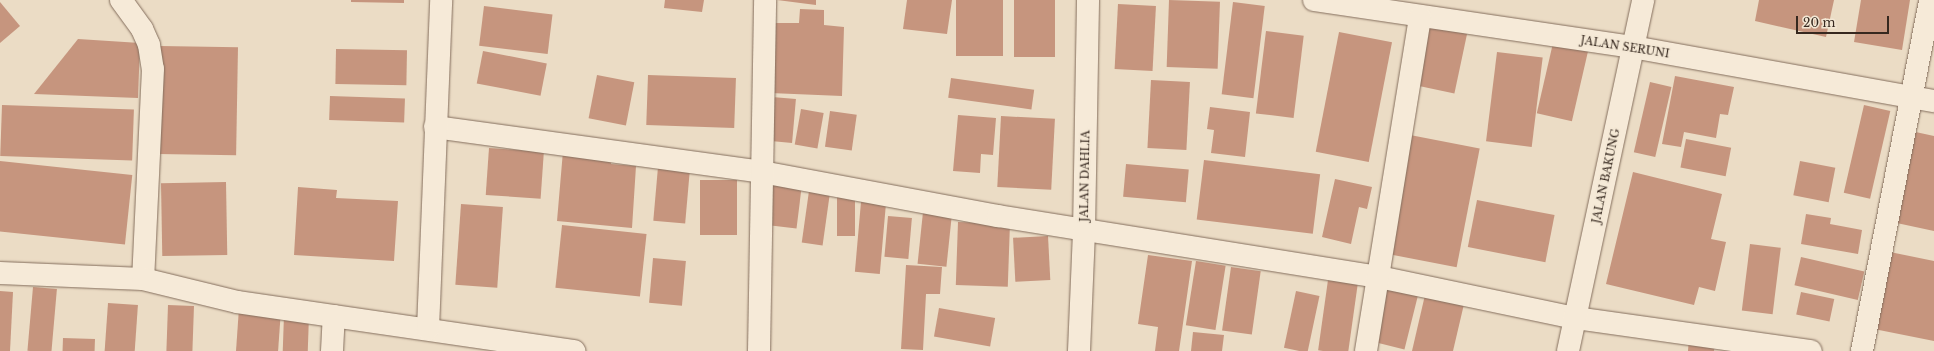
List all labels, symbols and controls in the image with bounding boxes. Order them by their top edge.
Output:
scale bar [1798,8,1891,34]
text: 20 m [1803,15,1835,30]
street label: JALAN SERUNI [1580,33,1670,61]
street label: JALAN BAKUNG [1590,127,1622,225]
street label: JALAN DAHLIA [1078,130,1092,222]

